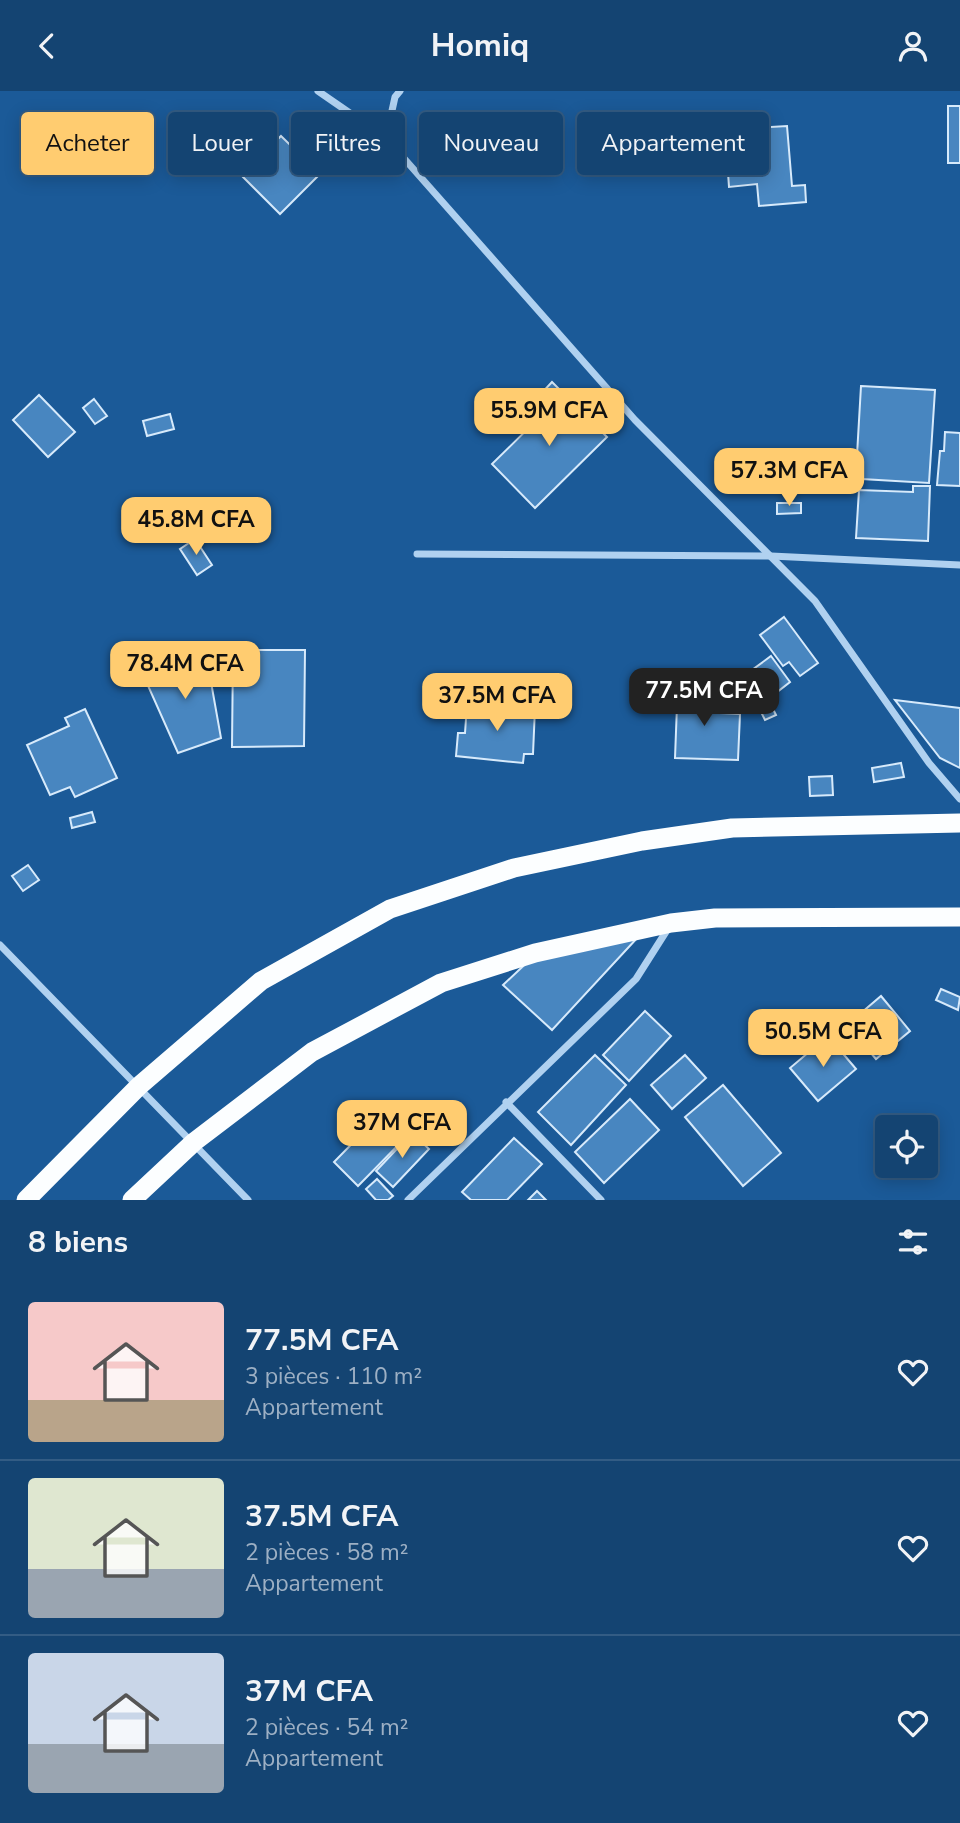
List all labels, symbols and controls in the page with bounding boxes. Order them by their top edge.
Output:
text: Homiq [431,24,529,67]
icon: back [28,27,66,65]
icon: person [894,27,932,65]
chip: Acheter [21,112,154,175]
chip: Louer [168,112,277,175]
chip: Filtres [291,112,405,175]
chip: Nouveau [419,112,563,175]
chip: Appartement [577,112,769,175]
pin: 55.9M CFA [469,389,629,448]
text: 55.9M CFA [490,395,608,426]
pin: 57.3M CFA [709,449,869,508]
text: 57.3M CFA [730,455,848,486]
pin: 45.8M CFA [116,497,276,557]
text: 45.8M CFA [137,504,255,535]
pin: 78.4M CFA [105,641,265,701]
text: 78.4M CFA [126,648,244,679]
pin: 77.5M CFA [624,669,784,728]
pin: 37.5M CFA [417,673,577,733]
text: 77.5M CFA [645,675,763,706]
text: 37.5M CFA [438,680,556,711]
pin: 50.5M CFA [743,1009,903,1069]
text: 50.5M CFA [764,1016,882,1047]
pin: 37M CFA [337,1101,467,1160]
text: 37M CFA [353,1107,451,1138]
map controls [875,1115,938,1178]
button: locate [875,1115,938,1178]
text: 8 biens [28,1222,128,1263]
icon: filters [894,1223,932,1261]
text: 77.5M CFA [245,1320,398,1361]
icon: home [84,1330,168,1414]
icon: heart [894,1353,932,1391]
text: 3 pièces · 110 m² [245,1361,422,1392]
text: Appartement [245,1392,383,1423]
text: 37.5M CFA [245,1496,398,1537]
icon: home [84,1506,168,1590]
icon: heart [894,1529,932,1567]
text: 2 pièces · 58 m² [245,1537,408,1568]
text: Appartement [245,1568,383,1599]
text: 37M CFA [245,1671,373,1712]
icon: home [84,1681,168,1765]
icon: heart [894,1704,932,1742]
text: 2 pièces · 54 m² [245,1712,408,1743]
text: Appartement [245,1743,383,1774]

